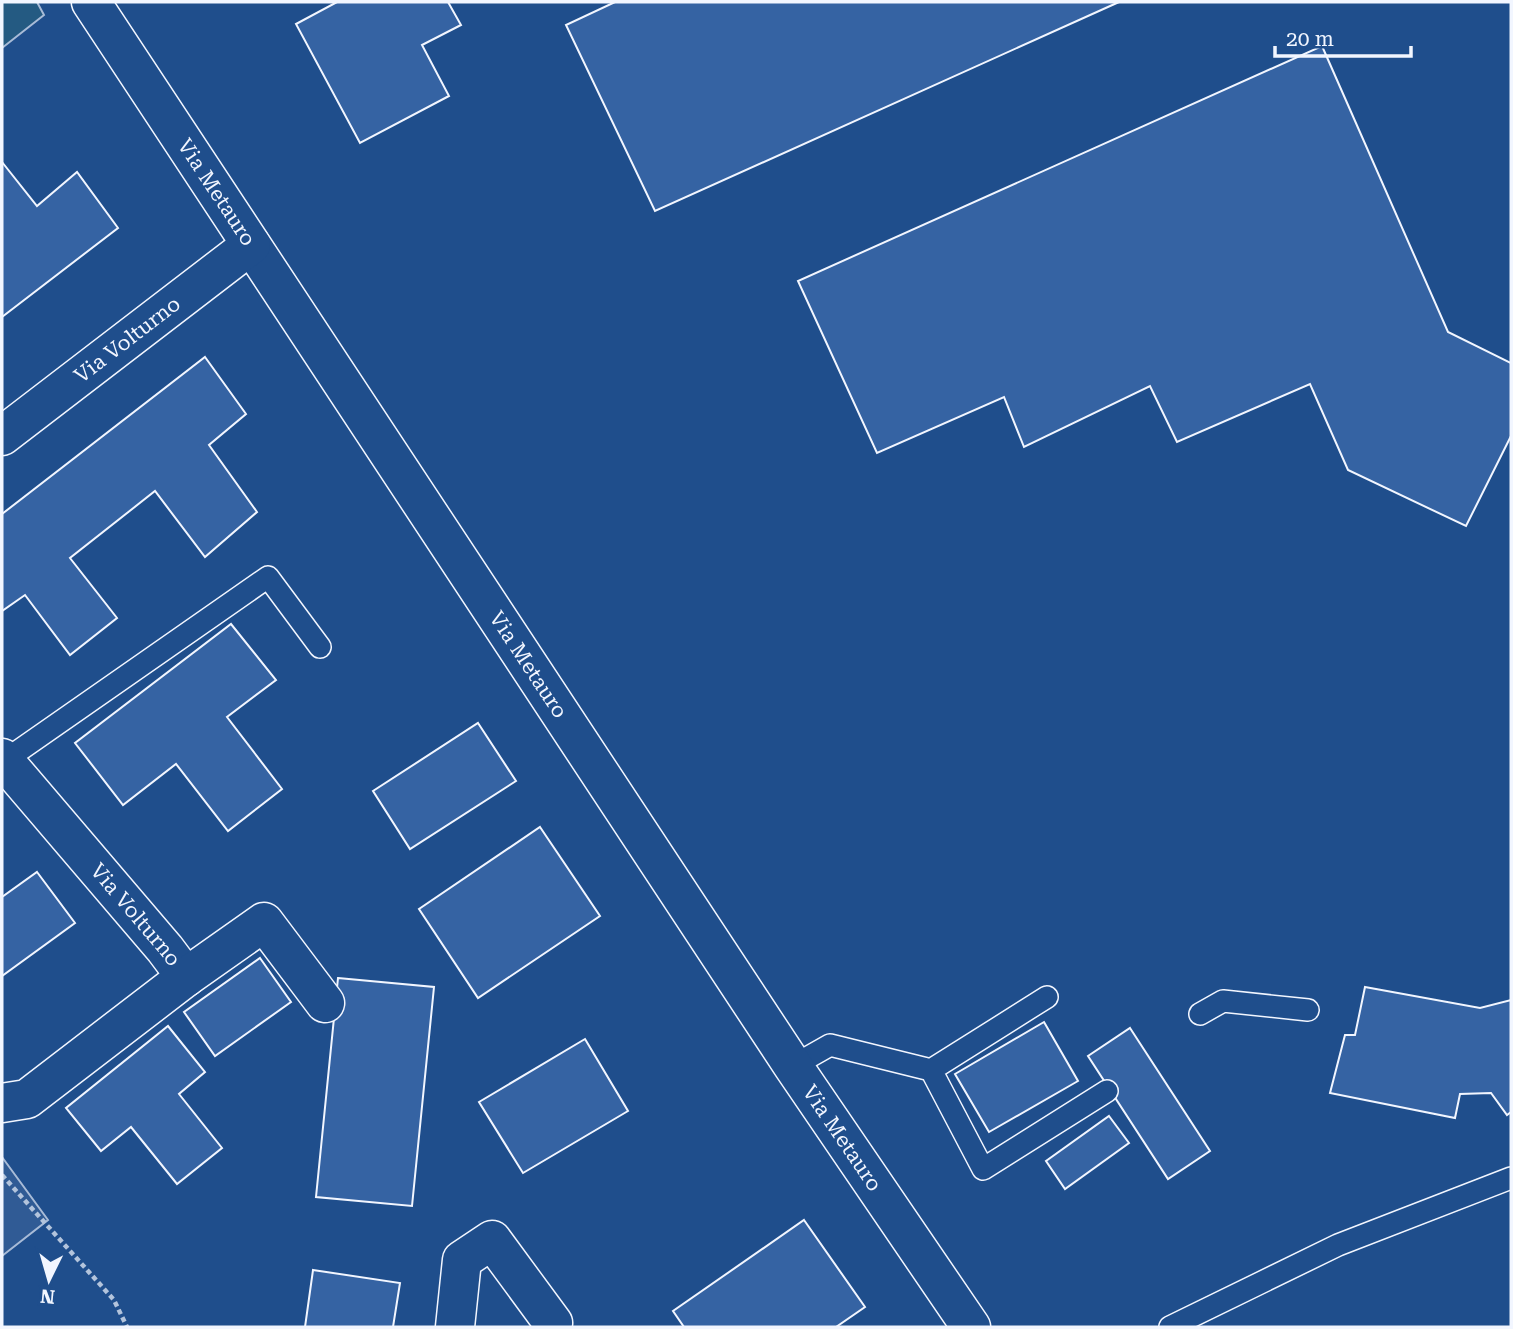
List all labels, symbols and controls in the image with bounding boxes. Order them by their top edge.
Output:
scale bar [1275,14,1412,58]
text: 20 m [1286,27,1334,51]
street label: Via Metauro [173,134,260,250]
street label: Via Volturno [70,292,185,388]
street label: Via Metauro [484,607,572,723]
street label: Via Volturno [85,859,186,971]
street label: Via Metauro [798,1081,887,1196]
north arrow [14,1245,84,1315]
text: N [39,1284,56,1309]

